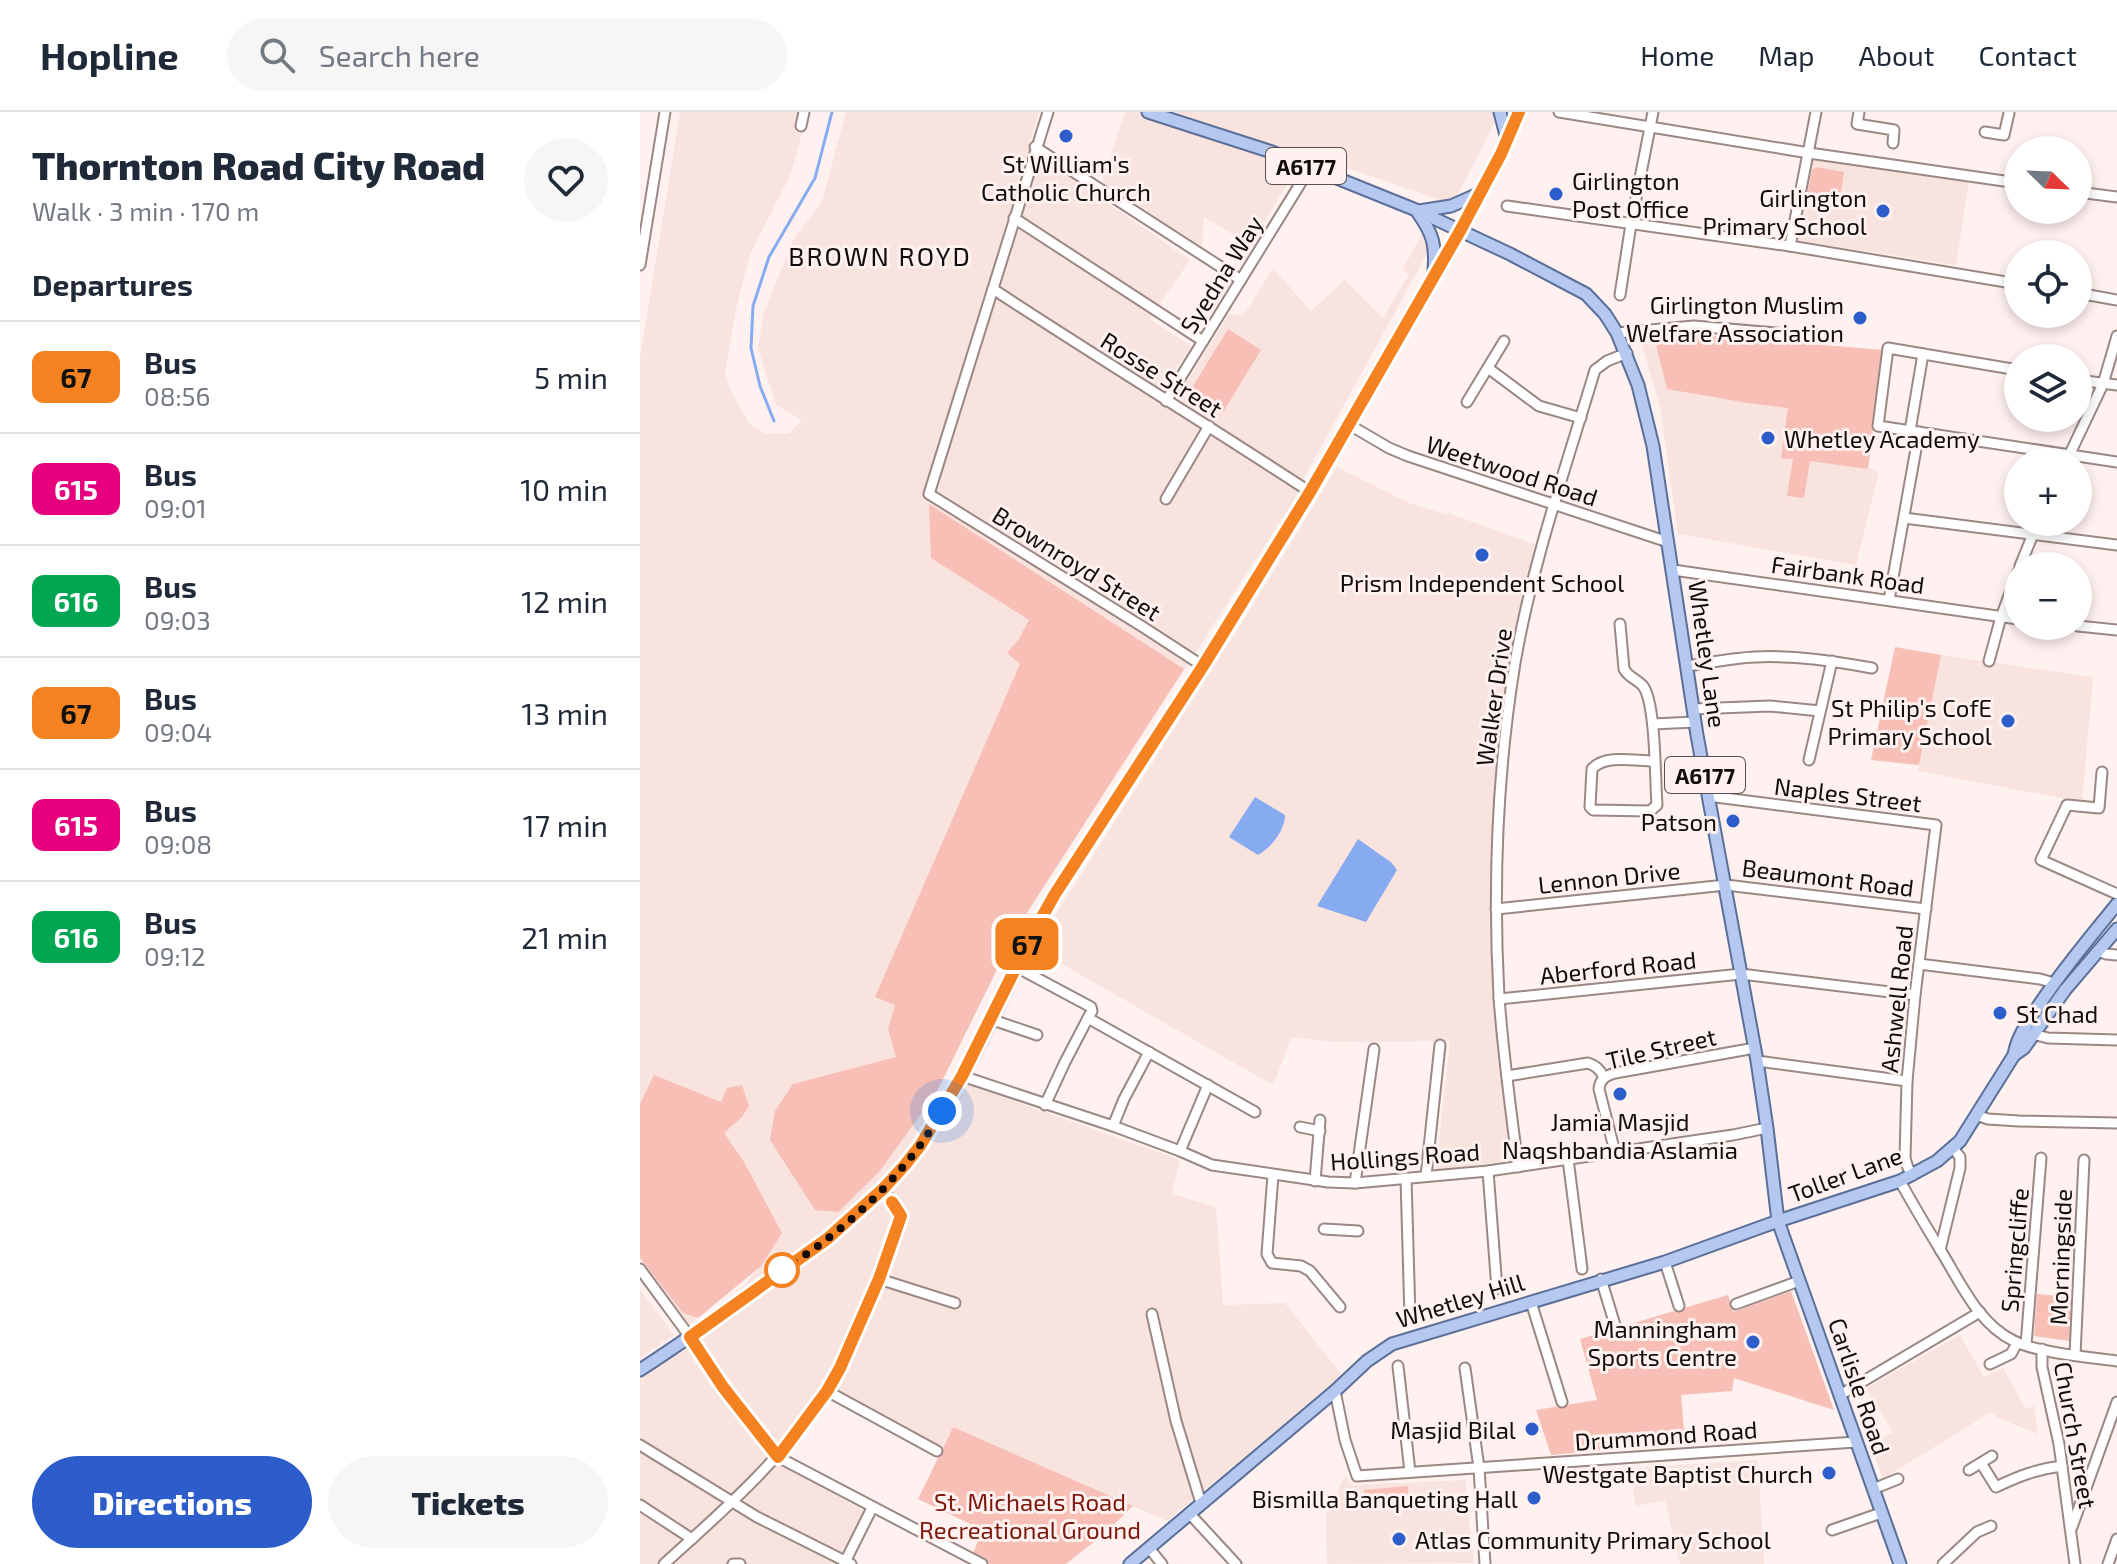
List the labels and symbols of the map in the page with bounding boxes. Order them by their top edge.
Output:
marker: St William's Catholic Church [1057,127,1075,145]
north arrow [2004,136,2092,224]
road number: A6177 [1266,148,1346,184]
place label: St William's Catholic Church [981,149,1151,206]
place label: Girlington Post Office [1572,166,1689,223]
place label: Girlington Primary School [1702,183,1867,240]
marker: Girlington Post Office [1547,185,1565,203]
marker: Girlington Primary School [1874,202,1892,220]
street label: Syedna Way [1173,210,1269,338]
district label: BROWN ROYD [788,240,972,271]
place label: Girlington Muslim Welfare Association [1626,290,1844,347]
marker: Girlington Muslim Welfare Association [1851,309,1869,327]
street label: Rosse Street [1096,325,1228,423]
place label: Whetley Academy [1784,424,1980,453]
street label: Weetwood Road [1423,429,1601,511]
marker: Whetley Academy [1759,429,1777,447]
street label: Brownroyd Street [988,500,1166,626]
marker: Prism Independent School [1473,546,1491,564]
street label: Fairbank Road [1769,549,1927,599]
place label: Prism Independent School [1340,568,1624,597]
street label: Whetley Lane [1683,578,1733,730]
street label: Walker Drive [1469,626,1517,768]
place label: St Philip's CofE Primary School [1827,693,1992,750]
marker: St Philip's CofE Primary School [1999,712,2017,730]
road number: A6177 [1665,757,1745,793]
street label: Naples Street [1773,771,1923,817]
place label: Patson [1641,807,1717,836]
marker: Patson [1724,812,1742,830]
street label: Beaumont Road [1740,852,1916,902]
street label: Lennon Drive [1536,855,1682,899]
line badge: 67 [991,918,1063,970]
street label: Ashwell Road [1874,924,1918,1074]
street label: Aberford Road [1538,944,1698,990]
place label: St Chad [2016,999,2098,1028]
marker: St Chad [1991,1004,2009,1022]
street label: Tile Street [1603,1021,1719,1075]
marker: Jamia Masjid Naqshbandia Aslamia [1611,1085,1629,1103]
your location [922,1091,962,1131]
place label: Jamia Masjid Naqshbandia Aslamia [1502,1107,1738,1164]
street label: Hollings Road [1329,1136,1481,1176]
street label: Toller Lane [1784,1140,1906,1208]
street label: Springcliffe [1994,1187,2034,1313]
street label: Morningside [2043,1188,2077,1326]
unlabelled marker [765,1253,799,1287]
street label: Whetley Hill [1392,1267,1528,1333]
place label: Manningham Sports Centre [1588,1314,1737,1371]
street label: Carlisle Road [1823,1314,1897,1458]
marker: Manningham Sports Centre [1744,1333,1762,1351]
street label: Church Street [2049,1359,2103,1511]
street label: Drummond Road [1574,1414,1758,1456]
place label: Masjid Bilal [1390,1415,1516,1444]
marker: Masjid Bilal [1523,1420,1541,1438]
place label: Westgate Baptist Church [1543,1459,1813,1488]
marker: Westgate Baptist Church [1820,1464,1838,1482]
place label: Bismilla Banqueting Hall [1252,1484,1518,1513]
park label: St. Michaels Road Recreational Ground [919,1487,1141,1544]
marker: Bismilla Banqueting Hall [1525,1489,1543,1507]
place label: Atlas Community Primary School [1415,1525,1771,1554]
marker: Atlas Community Primary School [1390,1530,1408,1548]

